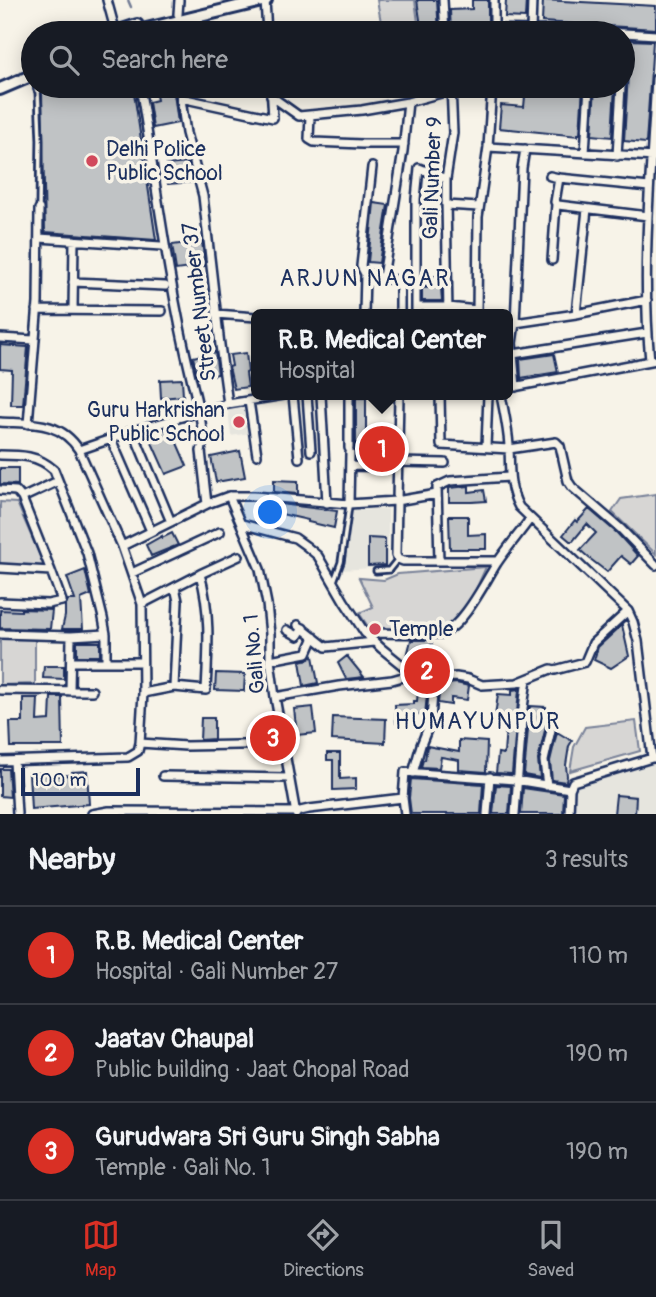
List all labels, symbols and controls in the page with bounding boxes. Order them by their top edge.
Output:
search box [21,21,635,98]
icon: search [45,41,83,79]
text: Search here [101,44,228,76]
street label: Gali Number 9 [417,116,448,240]
place label: Delhi Police Public School [106,136,223,187]
marker: Delhi Police Public School [84,153,100,169]
street label: Street Number 37 [176,221,223,383]
district label: ARJUN NAGAR [280,264,451,293]
popup [251,309,513,400]
text: R.B. Medical Center [278,324,486,356]
text: Hospital [278,356,355,385]
place label: Guru Harkrishan Public School [87,397,225,448]
marker: Guru Harkrishan Public School [231,414,247,430]
pin: 1 [359,423,405,475]
your location [253,495,287,529]
street label: Gali No. 1 [238,613,271,695]
place label: Temple [389,616,454,643]
marker: Temple [367,621,383,637]
pin: 2 [404,645,450,697]
district label: HUMAYUNPUR [395,707,561,736]
pin: 3 [250,712,296,764]
scale bar [21,765,140,797]
text: 100 m [32,768,86,792]
text: Nearby [28,841,115,878]
text: 3 results [545,845,628,874]
text: R.B. Medical Center [95,925,303,957]
text: 1 [47,941,56,970]
text: 110 m [569,941,628,970]
text: Hospital · Gali Number 27 [95,957,338,986]
text: Jaatav Chaupal [95,1023,254,1055]
text: 2 [45,1039,57,1068]
text: 190 m [566,1039,628,1068]
text: Public building · Jaat Chopal Road [95,1055,410,1084]
text: Gurudwara Sri Guru Singh Sabha [95,1121,440,1153]
text: 3 [45,1137,57,1166]
text: 190 m [566,1137,628,1166]
text: Temple · Gali No. 1 [95,1153,270,1182]
tab: Map [82,1216,120,1282]
tab: Directions [283,1216,364,1282]
tab: Saved [527,1216,574,1282]

